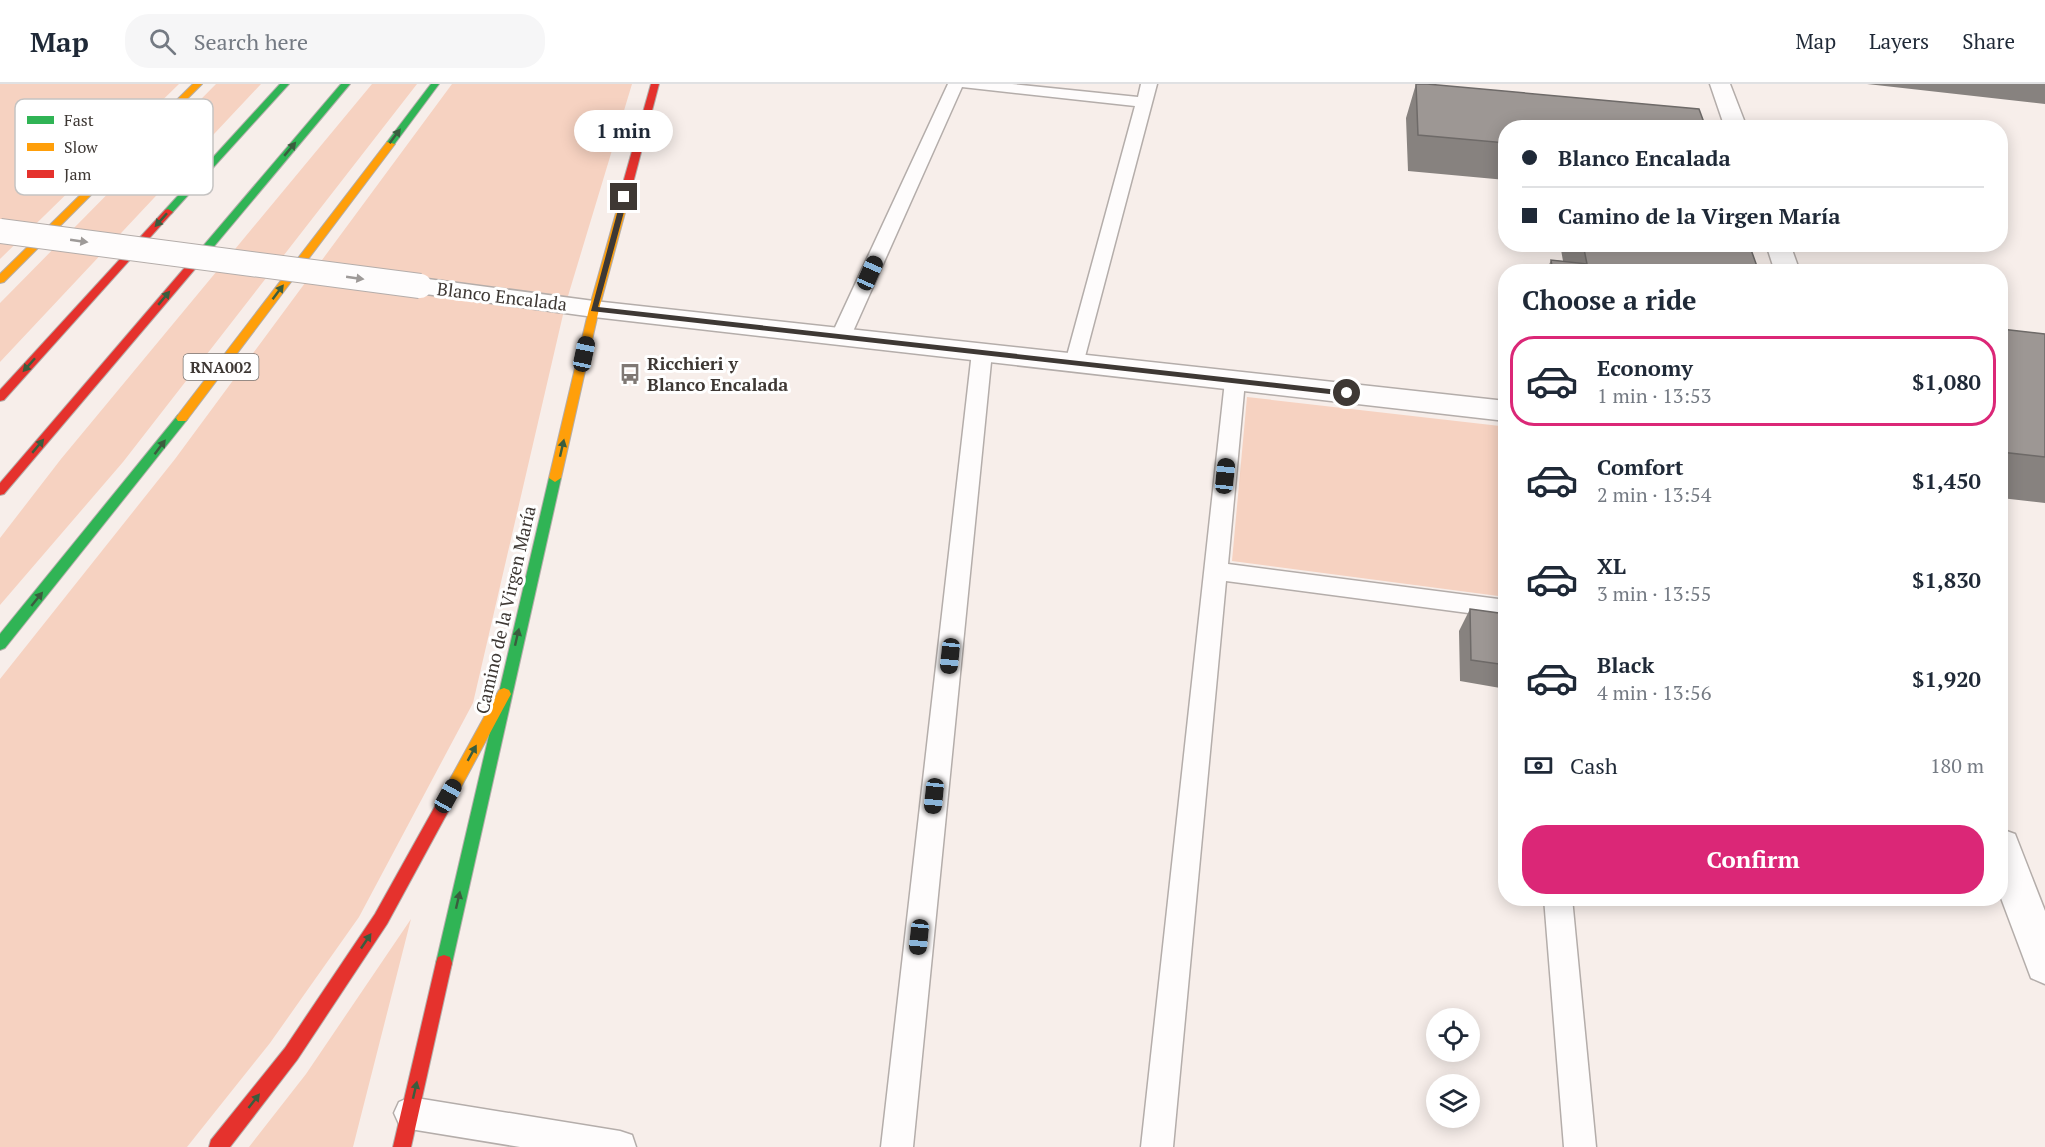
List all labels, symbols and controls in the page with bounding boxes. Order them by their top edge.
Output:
search box [125,14,545,68]
text: Map [30,23,89,60]
icon: search [146,25,179,58]
text: Search here [194,27,308,56]
text: Map [1795,27,1836,55]
text: Layers [1869,27,1929,55]
text: Share [1962,27,2015,55]
legend [15,99,213,195]
text: Fast [64,109,94,131]
callout: 1 min [574,110,674,152]
text: 1 min [596,117,651,144]
one-way arrow [389,129,401,144]
text: Slow [64,136,98,158]
one-way arrow [283,142,296,157]
text: Blanco Encalada [1558,143,1731,172]
text: Jam [64,163,92,185]
route end [610,183,637,210]
text: Camino de la Virgen María [1558,201,1841,230]
one-way arrow [154,213,168,228]
one-way arrow [69,237,88,246]
car [854,253,886,293]
one-way arrow [346,273,365,283]
street label: Blanco Encalada [436,276,569,316]
text: Choose a ride [1522,282,1697,318]
one-way arrow [271,284,283,299]
one-way arrow [157,291,170,306]
car [571,335,597,373]
place label: Ricchieri y Blanco Encalada [647,351,788,396]
text: Economy [1597,353,1693,382]
road number: RNA002 [184,354,258,380]
icon: car [1525,354,1579,408]
one-way arrow [22,357,36,372]
bus stop icon: Ricchieri y Blanco Encalada [618,362,642,386]
text: $1,080 [1912,367,1981,396]
route start [1333,379,1360,406]
text: 1 min · 13:53 [1597,382,1711,409]
one-way arrow [31,438,44,454]
one-way arrow [558,438,568,457]
one-way arrow [154,440,166,456]
text: Comfort [1597,452,1683,481]
icon: car [1525,453,1579,507]
car [1214,457,1236,495]
text: $1,450 [1912,466,1981,495]
text: 2 min · 13:54 [1597,481,1711,508]
street label: Camino de la Virgen María [469,503,541,716]
text: XL [1597,551,1626,580]
icon: car [1525,552,1579,606]
text: $1,830 [1912,565,1981,594]
text: 3 min · 13:55 [1597,580,1711,607]
one-way arrow [30,592,43,607]
one-way arrow [513,628,523,647]
car [939,637,961,675]
text: Black [1597,650,1654,679]
icon: car [1525,651,1579,705]
text: $1,920 [1912,664,1981,693]
text: 4 min · 13:56 [1597,679,1711,706]
one-way arrow [467,744,477,761]
icon: cash [1522,749,1555,782]
text: Cash [1570,751,1618,780]
text: 180 m [1930,752,1984,779]
car [431,776,465,816]
car [923,777,945,815]
button: Confirm [1522,825,1984,894]
one-way arrow [453,890,463,909]
car [908,918,930,956]
one-way arrow [360,933,371,949]
map controls [1426,1008,1480,1128]
button: locate [1426,1008,1480,1062]
button: layers [1426,1074,1480,1128]
one-way arrow [411,1080,420,1099]
one-way arrow [248,1093,261,1109]

